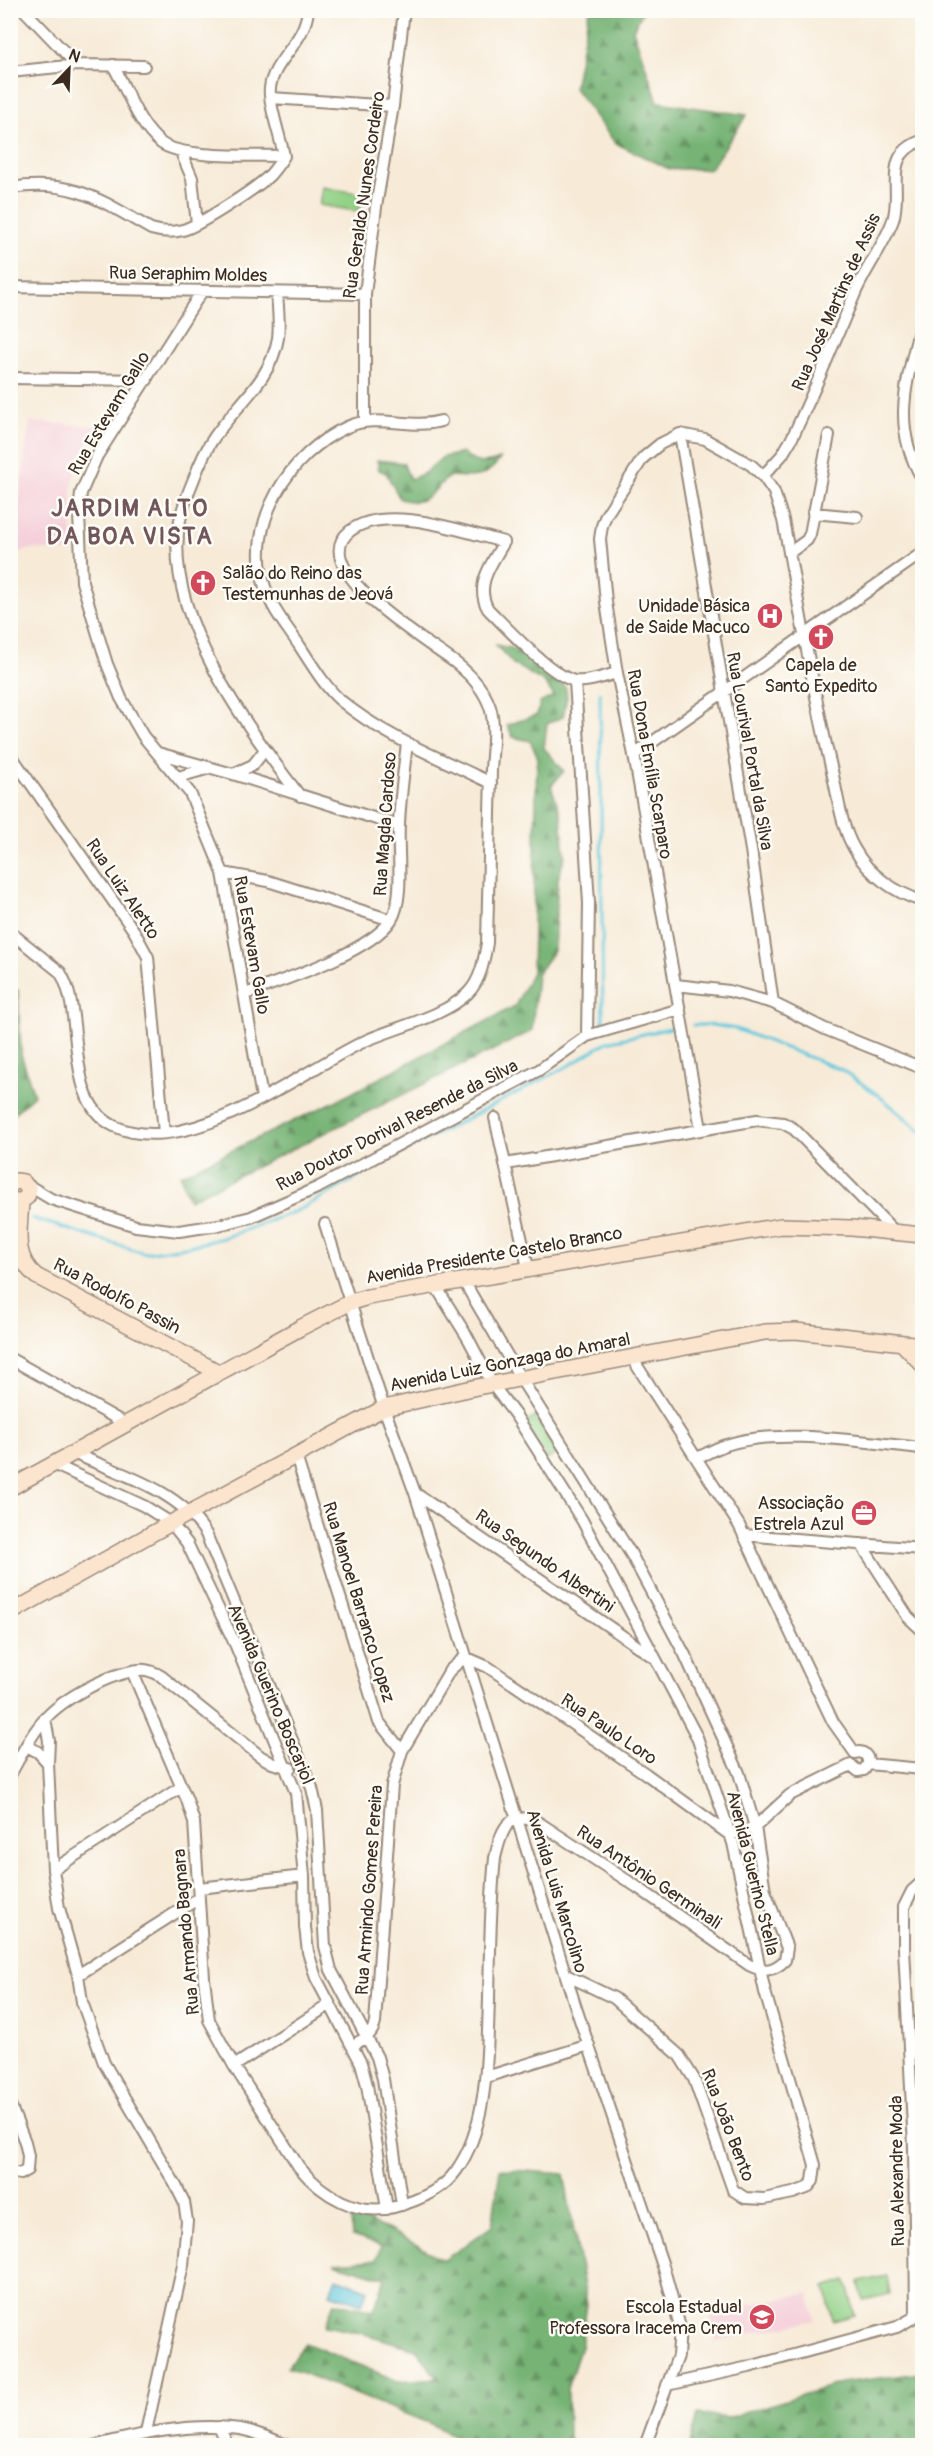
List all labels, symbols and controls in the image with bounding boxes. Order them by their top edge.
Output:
north arrow [39,39,99,99]
text: N [66,45,84,68]
street label: Rua Geraldo Nunes Cordeiro [339,89,391,300]
street label: Rua José Martins de Assis [787,210,886,395]
street label: Rua Seraphim Moldes [109,262,267,287]
street label: Rua Estevam Gallo [63,347,156,479]
district label: JARDIM ALTO DA BOA VISTA [47,494,213,551]
place label: Salão do Reino das Testemunhas de Jeová [222,562,393,606]
church icon: Salão do Reino das Testemunhas de Jeová [188,568,218,598]
place label: Unidade Básica de Saide Macuco [626,595,750,639]
hospital icon: Unidade Básica de Saide Macuco [755,601,785,631]
church icon: Capela de Santo Expedito [806,622,836,652]
street label: Rua Lourival Portal da Silva [721,650,778,852]
place label: Capela de Santo Expedito [765,654,878,698]
street label: Rua Dona Emília Scarparo [621,667,678,861]
street label: Rua Magda Cardoso [369,751,402,897]
street label: Rua Luiz Aletto [80,835,165,944]
street label: Rua Estevam Gallo [228,874,275,1016]
street label: Rua Doutor Dorival Resende da Silva [273,1054,522,1197]
street label: Avenida Presidente Castelo Branco [364,1222,624,1289]
street label: Rua Rodolfo Passin [49,1253,184,1340]
street label: Avenida Luiz Gonzaga do Amaral [388,1328,632,1397]
place label: Associação Estrela Azul [754,1492,844,1536]
office icon: Associação Estrela Azul [849,1498,879,1528]
street label: Rua Manoel Barranco Lopez [317,1499,400,1705]
street label: Rua Segundo Albertini [470,1505,619,1618]
street label: Avenida Guerino Boscariol [222,1600,319,1788]
street label: Rua Paulo Loro [556,1689,662,1770]
street label: Rua Armindo Gomes Pereira [351,1784,388,1996]
street label: Avenida Guerino Stella [721,1788,784,1958]
street label: Avenida Luis Marcolino [521,1806,592,1976]
street label: Rua Antônio Germinali [572,1820,726,1934]
street label: Rua Armando Bagnara [168,1848,205,2016]
street label: Rua João Bento [696,2066,760,2185]
street label: Rua Alexandre Moda [885,2095,910,2247]
place label: Escola Estadual Professora Iracema Crem [549,2296,742,2340]
school or university icon: Escola Estadual Professora Iracema Crem [747,2302,777,2332]

